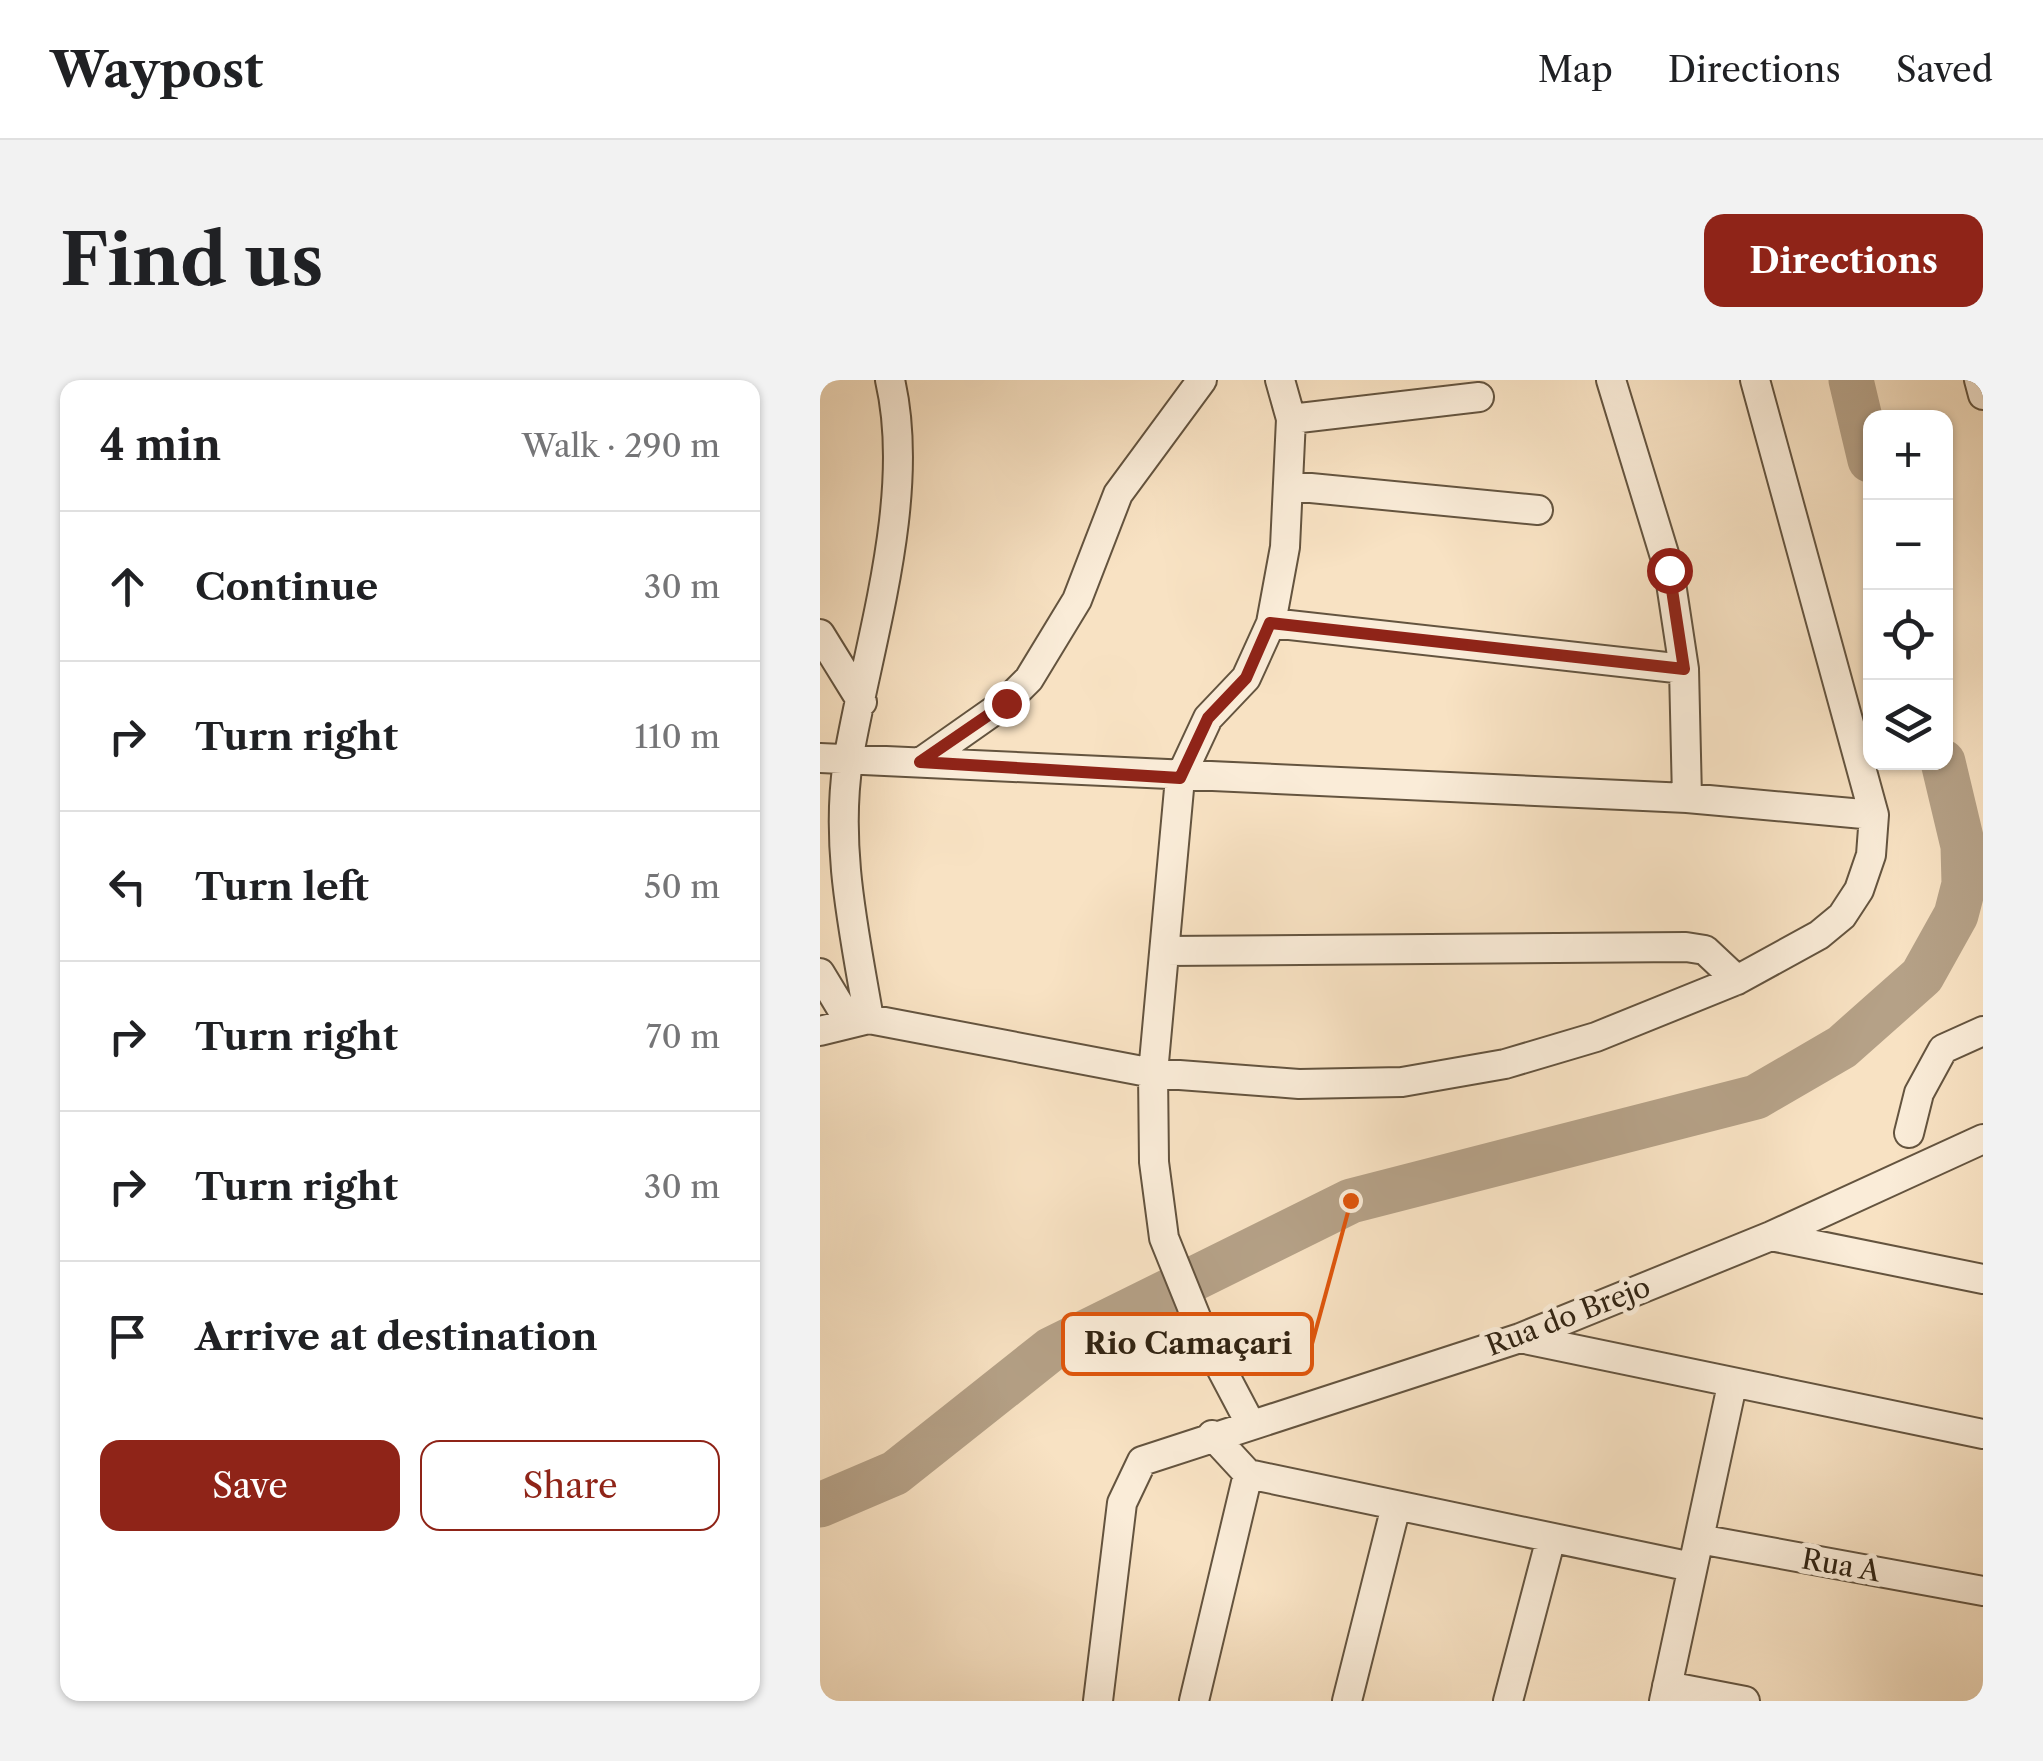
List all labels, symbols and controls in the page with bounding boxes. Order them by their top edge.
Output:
text: Waypost [50,40,263,99]
text: Map [1538,48,1613,91]
text: Directions [1668,48,1841,91]
text: Saved [1896,48,1993,91]
button: Directions [1704,214,1983,307]
text: Find us [60,217,323,303]
map controls [1863,410,1953,770]
button: + [1863,410,1953,500]
text: 4 min [100,419,221,471]
text: Walk · 290 m [522,426,720,465]
button: − [1863,500,1953,590]
route start [1647,548,1693,594]
icon: ahead [100,559,155,614]
text: Continue [195,563,378,610]
text: 30 m [644,567,720,606]
button: locate [1863,590,1953,680]
button: layers [1863,680,1953,770]
route end [984,681,1030,727]
icon: right [100,709,155,764]
text: Turn right [195,713,398,760]
text: 110 m [634,717,720,756]
icon: left [100,859,155,914]
text: Turn left [195,863,369,910]
text: 50 m [644,867,720,906]
icon: right [100,1009,155,1064]
text: Turn right [195,1013,398,1060]
text: 70 m [646,1017,720,1056]
icon: right [100,1159,155,1214]
text: Turn right [195,1163,398,1210]
text: 30 m [644,1167,720,1206]
street label: Rua do Brejo [1481,1269,1655,1363]
icon: arrive [100,1309,155,1364]
text: Arrive at destination [195,1313,598,1360]
callout: Rio Camaçari [1063,1314,1312,1374]
text: Rio Camaçari [1084,1325,1293,1362]
button: Save [100,1440,400,1531]
button: Share [420,1440,720,1531]
street label: Rua A [1799,1541,1884,1589]

